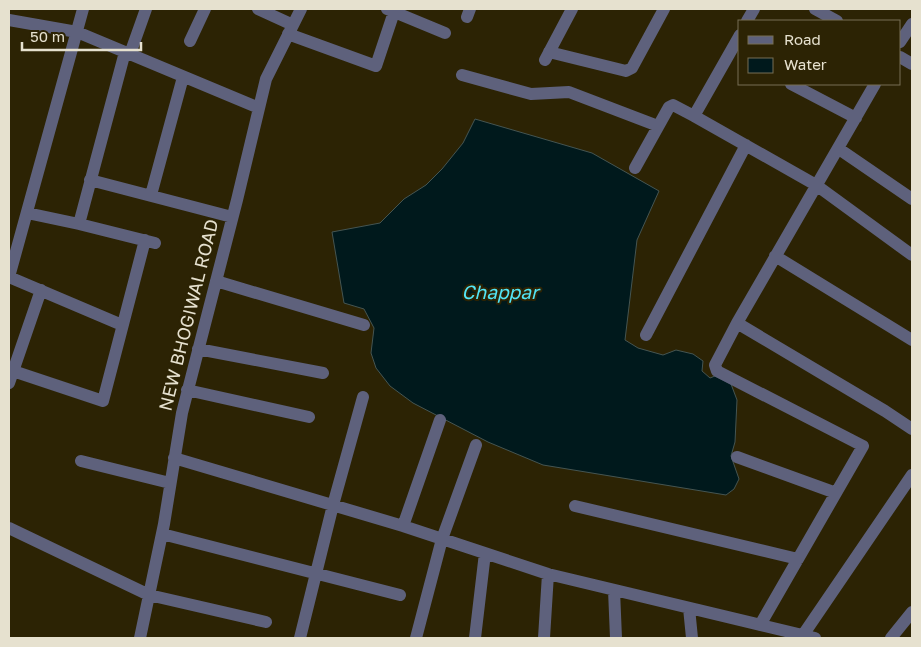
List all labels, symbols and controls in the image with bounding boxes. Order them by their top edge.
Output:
scale bar [22,20,141,52]
legend [738,20,901,85]
text: 50 m [30,27,65,45]
text: Road [784,30,821,48]
text: Water [784,55,827,73]
street label: NEW BHOGIWAL ROAD [154,217,223,413]
water label: Chappar [462,280,541,303]

